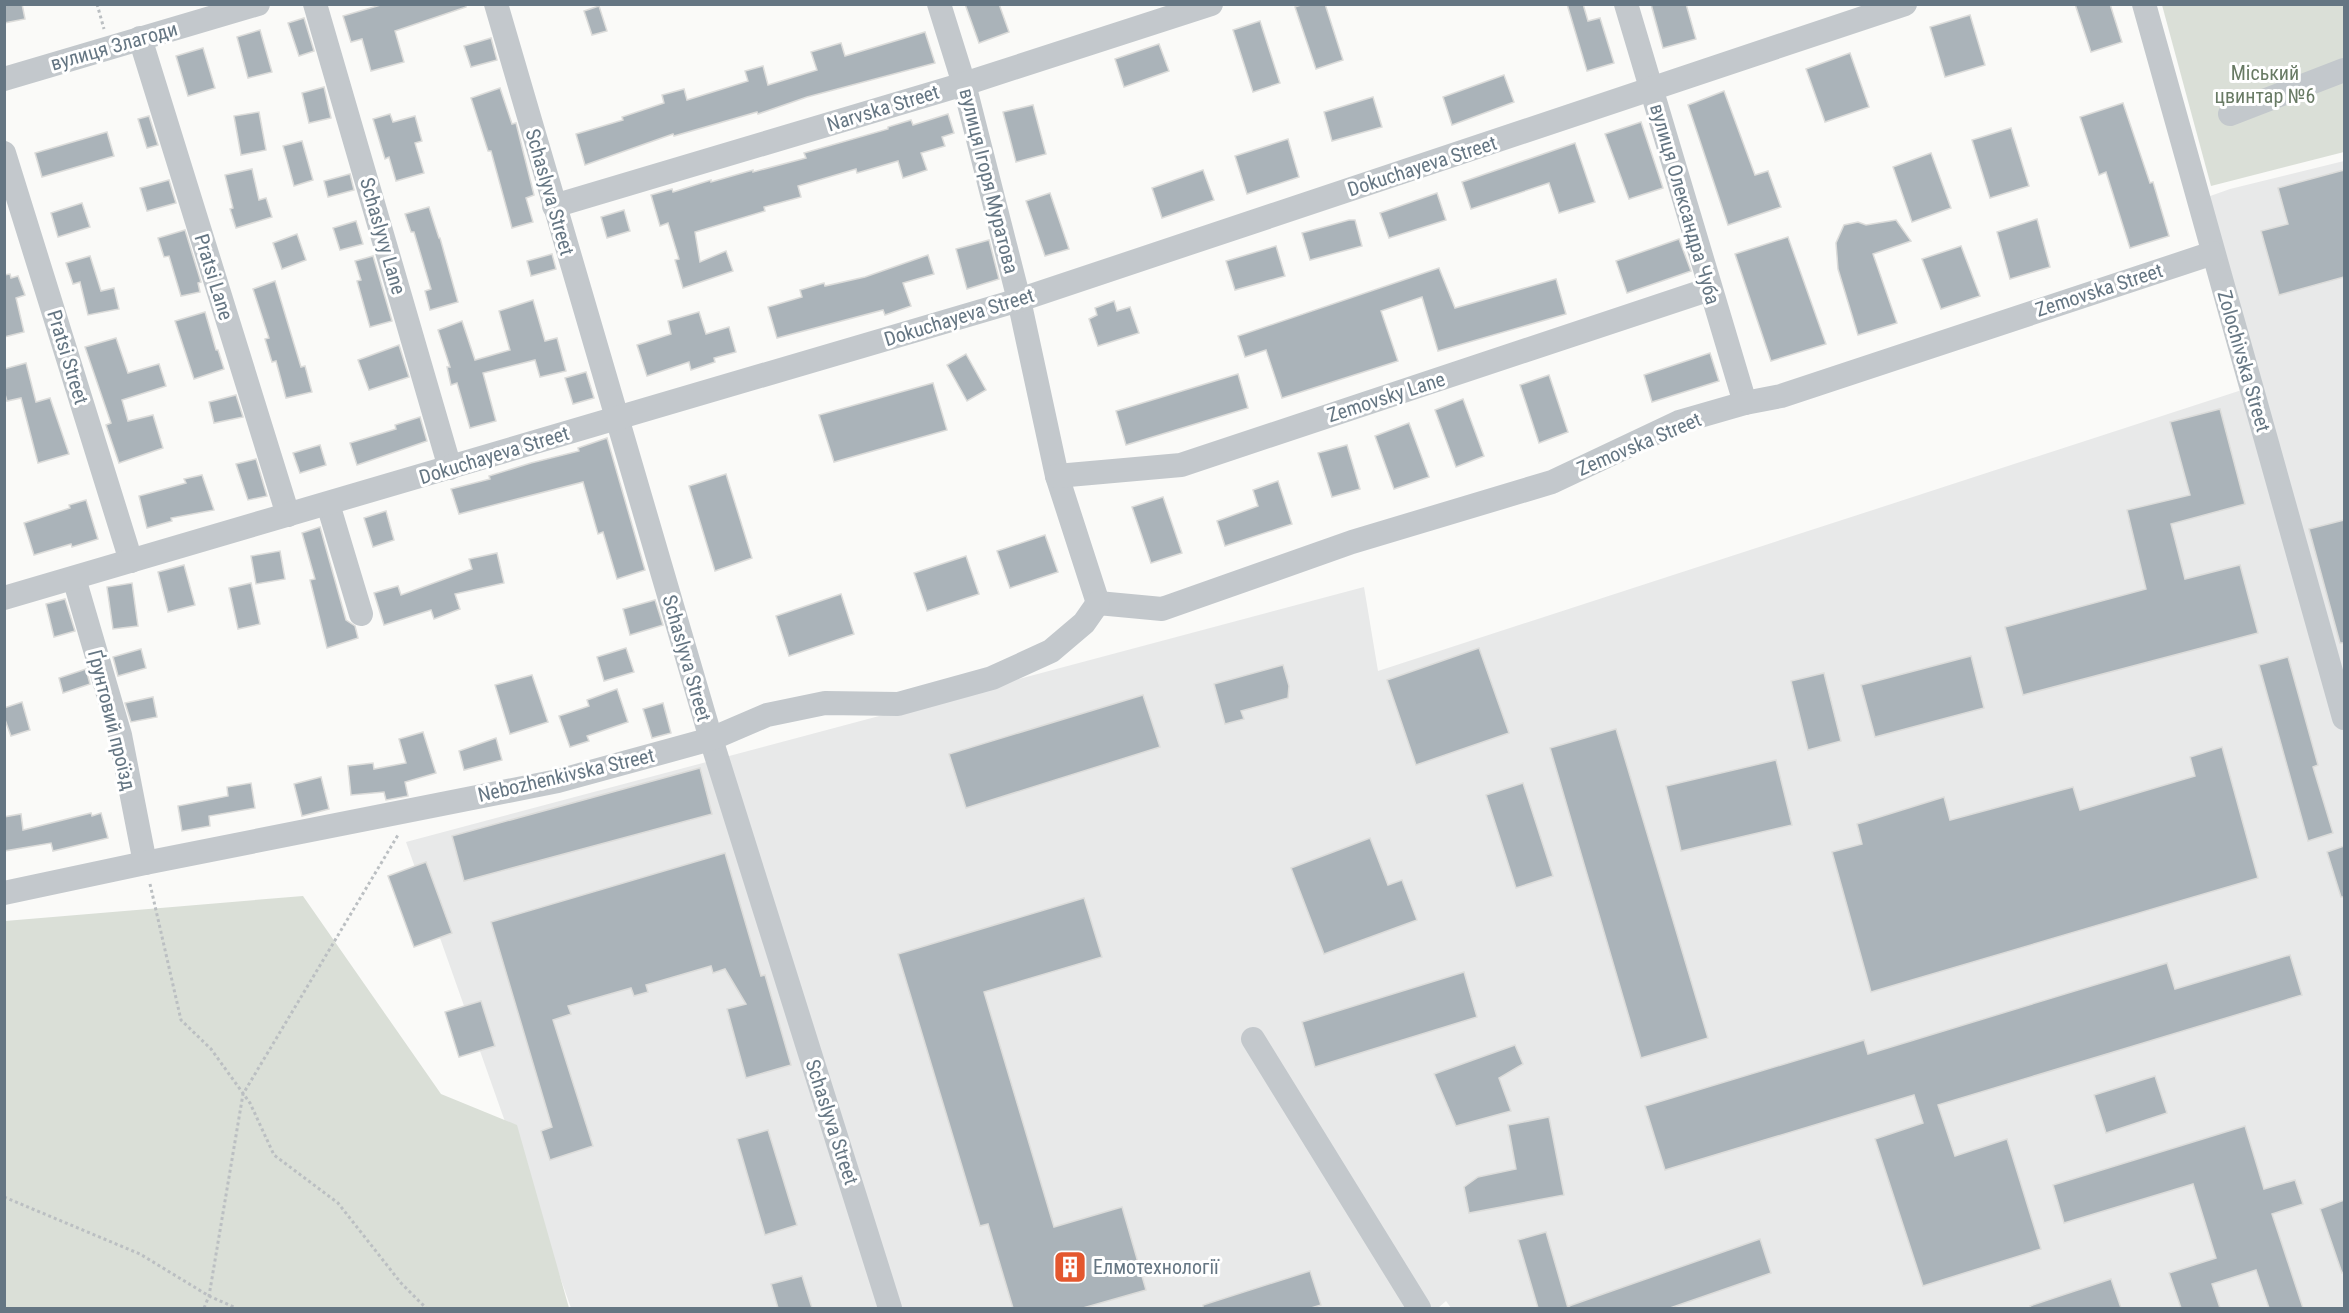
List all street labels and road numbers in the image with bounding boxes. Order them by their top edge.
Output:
street label: вулиця Злагоди [48,16,180,76]
street label: Narvska Street [824,80,942,136]
street label: вулиця Ігоря Муратова [954,86,1024,276]
street label: вулиця Олександра Чуба [1645,101,1725,307]
street label: Schaslyva Street [521,126,580,258]
street label: Dokuchayeva Street [1344,131,1500,201]
street label: Schaslyvy Lane [355,175,411,297]
street label: Pratsi Lane [190,231,238,323]
street label: Zemovska Street [2032,258,2166,322]
street label: Dokuchayeva Street [881,283,1037,351]
street label: Zolochivska Street [2212,287,2276,435]
street label: Pratsi Street [42,307,94,407]
street label: Zemovsky Lane [1324,367,1448,427]
street label: Zemovska Street [1573,407,1705,481]
street label: Dokuchayeva Street [416,421,572,489]
street label: Schaslyva Street [658,592,717,724]
street label: Ґрунтовий проїзд [83,647,141,793]
street label: Nebozhenkivska Street [475,743,657,807]
street label: Schaslyva Street [800,1056,864,1188]

